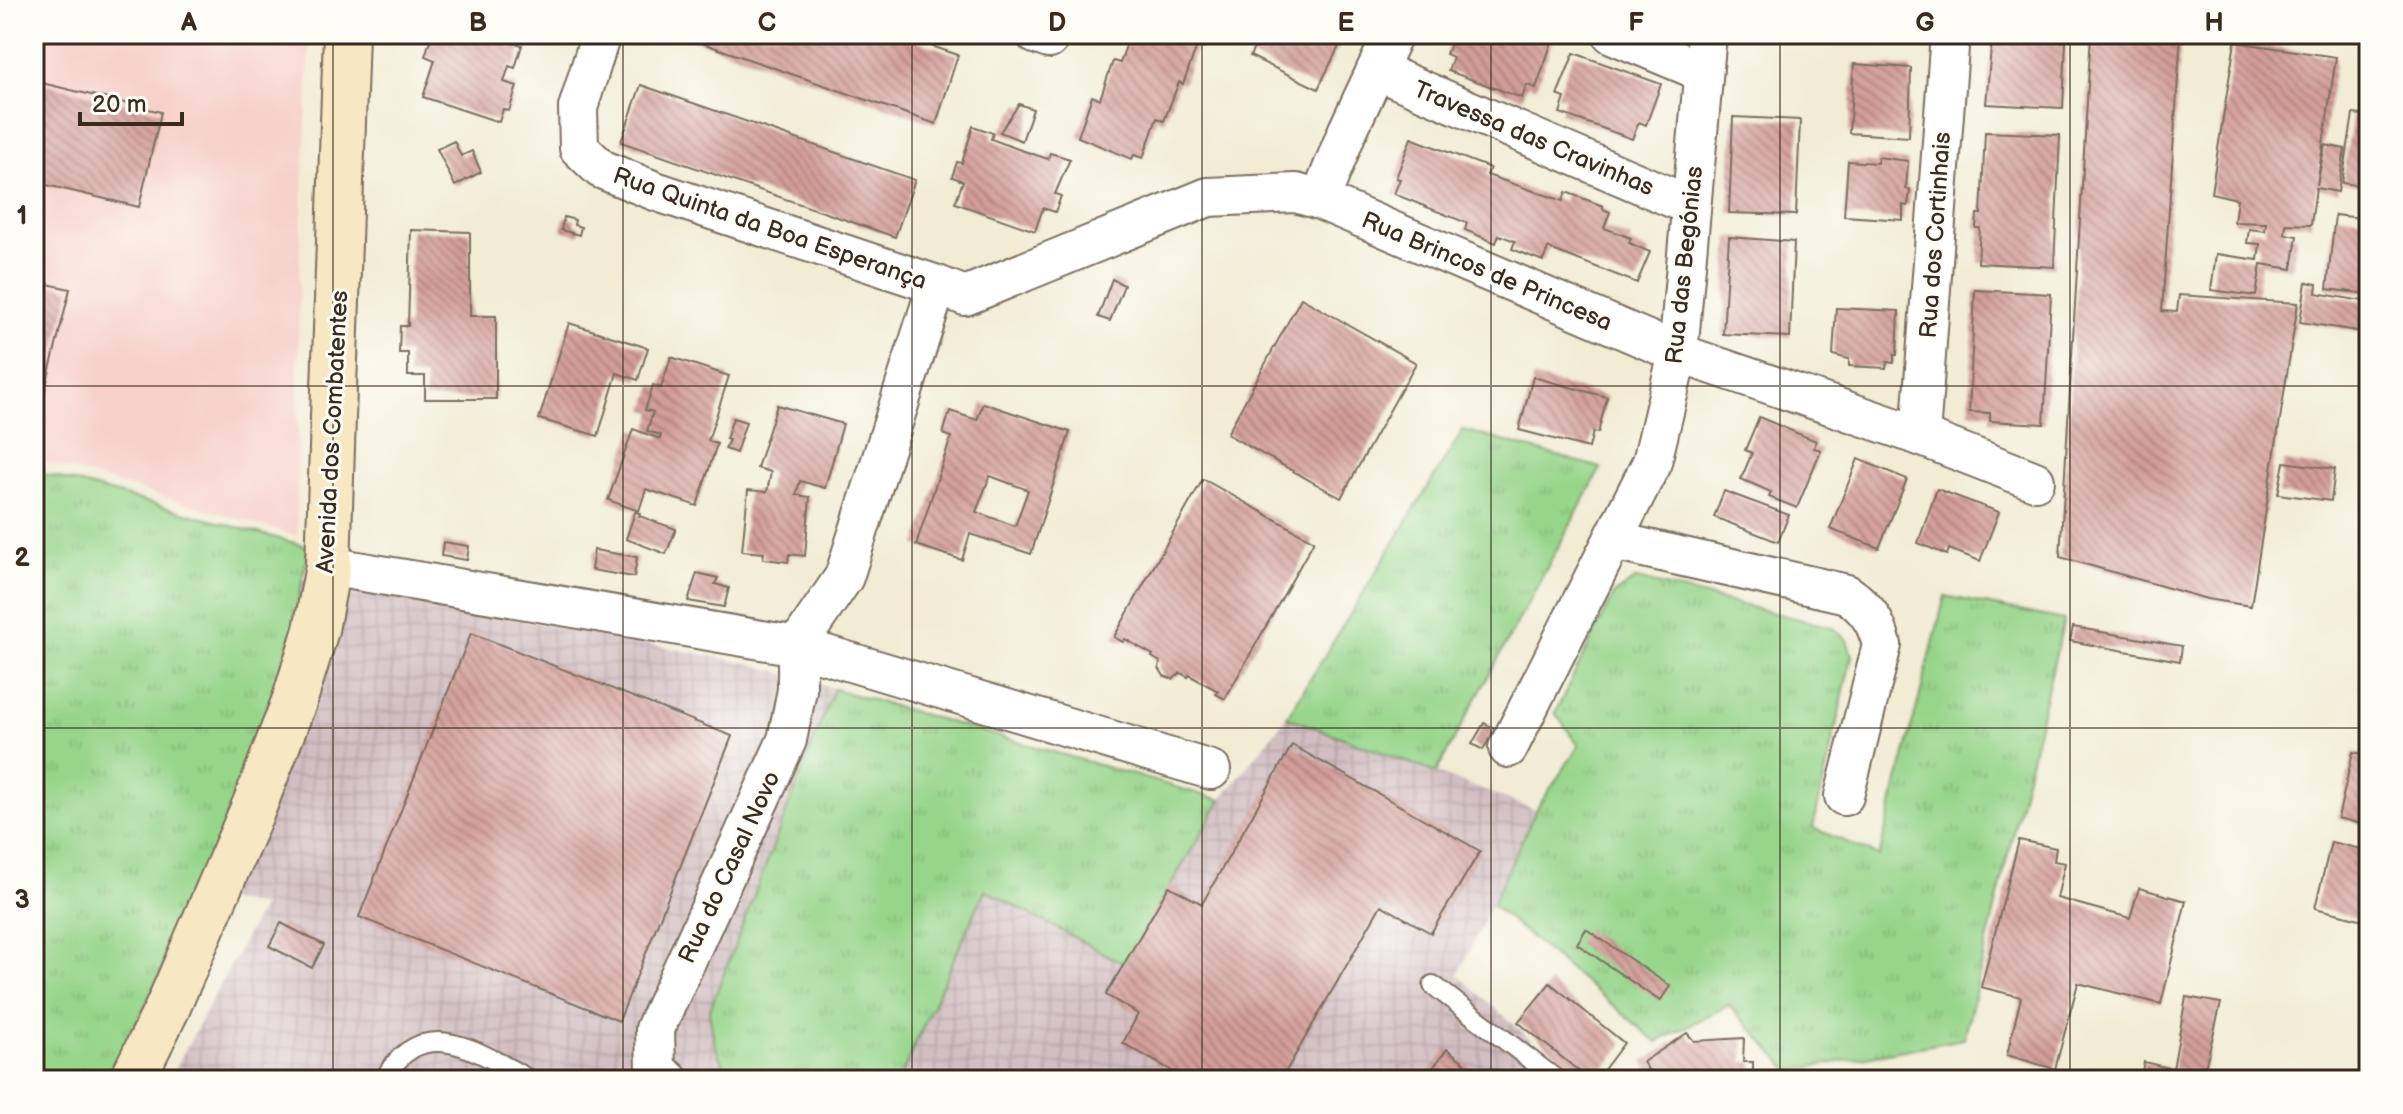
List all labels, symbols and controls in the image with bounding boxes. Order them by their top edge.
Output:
text: A [180,8,197,39]
text: B [469,8,487,39]
text: C [758,8,776,39]
text: D [1048,8,1066,39]
text: E [1338,8,1355,39]
text: F [1628,8,1644,39]
text: G [1915,8,1935,39]
text: H [2204,8,2224,39]
street label: Travessa das Cravinhas [1409,75,1658,202]
scale bar [80,76,182,126]
text: 20 m [92,90,147,119]
street label: Rua dos Cortinhais [1914,131,1957,339]
street label: Rua Quinta da Boa Esperança [609,161,931,296]
street label: Rua das Begónias [1660,164,1709,366]
text: 1 [17,201,27,232]
street label: Rua Brincos de Princesa [1357,205,1616,337]
street label: Avenida dos Combatentes [311,290,354,574]
text: 2 [14,543,30,574]
street label: Rua do Casal Novo [672,766,787,968]
text: 3 [14,885,30,916]

